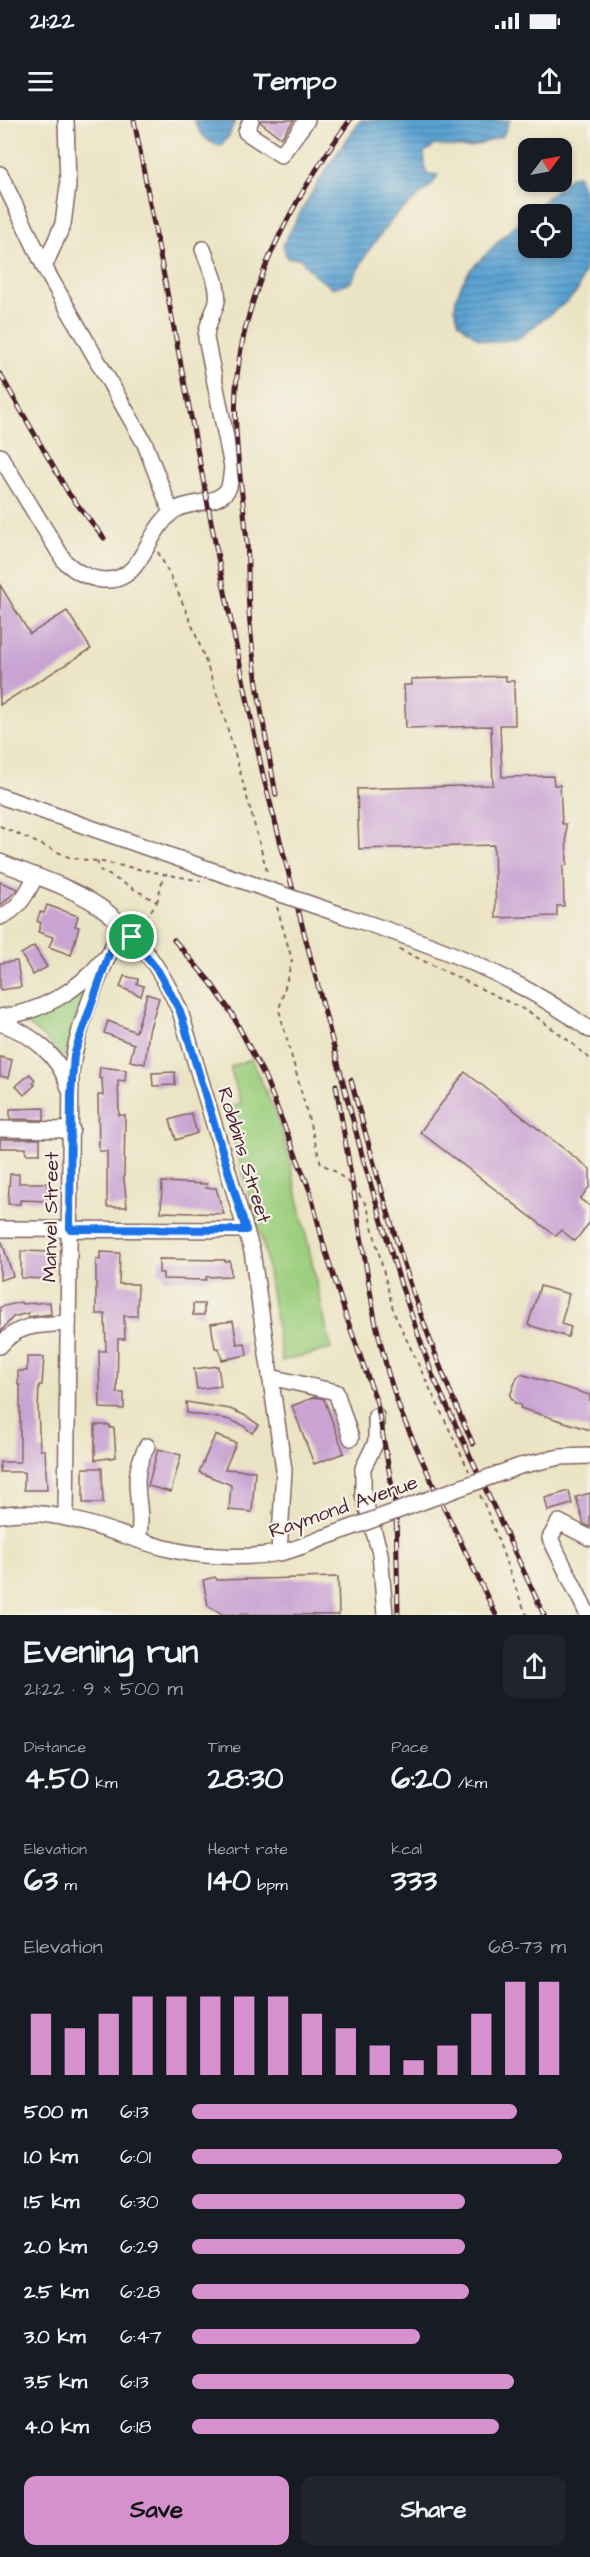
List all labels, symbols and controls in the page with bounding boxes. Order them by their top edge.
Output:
text: 21:22 [30,6,74,37]
text: Tempo [254,62,336,100]
icon: menu [24,65,57,98]
icon: share [533,65,566,98]
north arrow [518,138,572,192]
map controls [518,138,572,258]
button: locate [518,204,572,258]
pin [106,911,157,962]
icon: arrive [115,920,148,953]
street label: Robbins Street [210,1084,278,1227]
street label: Manvel Street [36,1151,66,1283]
street label: Raymond Avenue [265,1468,422,1546]
text: Evening run [24,1629,198,1675]
button: share [503,1635,566,1698]
text: 21:22 · 9 × 500 m [24,1675,183,1703]
text: Distance [24,1736,86,1758]
text: Time [208,1736,241,1758]
text: Pace [391,1736,428,1758]
text: 4.50 [24,1758,89,1800]
text: 28:30 [208,1758,283,1800]
text: 6:20 [391,1758,451,1800]
text: km [89,1772,118,1794]
text: /km [451,1772,487,1794]
text: Elevation [24,1838,87,1860]
text: Heart rate [208,1838,288,1860]
text: kcal [391,1838,422,1860]
text: 63 [24,1860,58,1902]
text: 140 [208,1860,251,1902]
text: 333 [391,1860,437,1902]
text: m [58,1874,77,1896]
text: bpm [251,1874,288,1896]
text: Elevation [24,1933,103,1961]
text: 68–73 m [488,1933,566,1961]
text: 500 m [24,2098,87,2126]
text: 6:13 [120,2098,149,2126]
text: 1.0 km [24,2143,78,2171]
text: 6:01 [120,2143,151,2171]
text: 1.5 km [24,2188,79,2216]
text: 6:30 [120,2188,159,2216]
text: 2.0 km [24,2233,87,2261]
text: 6:29 [120,2233,159,2261]
text: 2.5 km [24,2278,88,2306]
text: 6:28 [120,2278,160,2306]
text: 3.0 km [24,2323,85,2351]
text: 6:47 [120,2323,162,2351]
text: 3.5 km [24,2368,87,2396]
text: 6:13 [120,2368,149,2396]
text: 4.0 km [24,2413,89,2441]
text: 6:18 [120,2413,151,2441]
button: Save [24,2476,289,2545]
button: Share [301,2476,566,2545]

